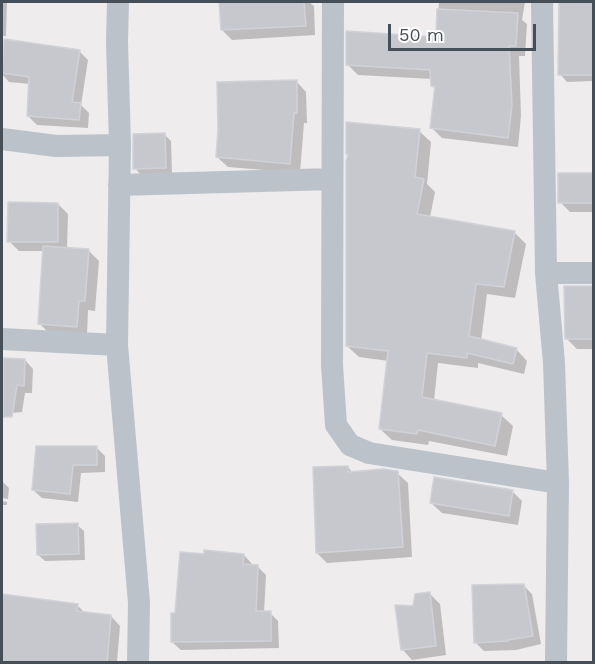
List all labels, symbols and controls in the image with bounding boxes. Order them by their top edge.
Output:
scale bar [391,12,540,50]
text: 50 m [399,24,444,45]

